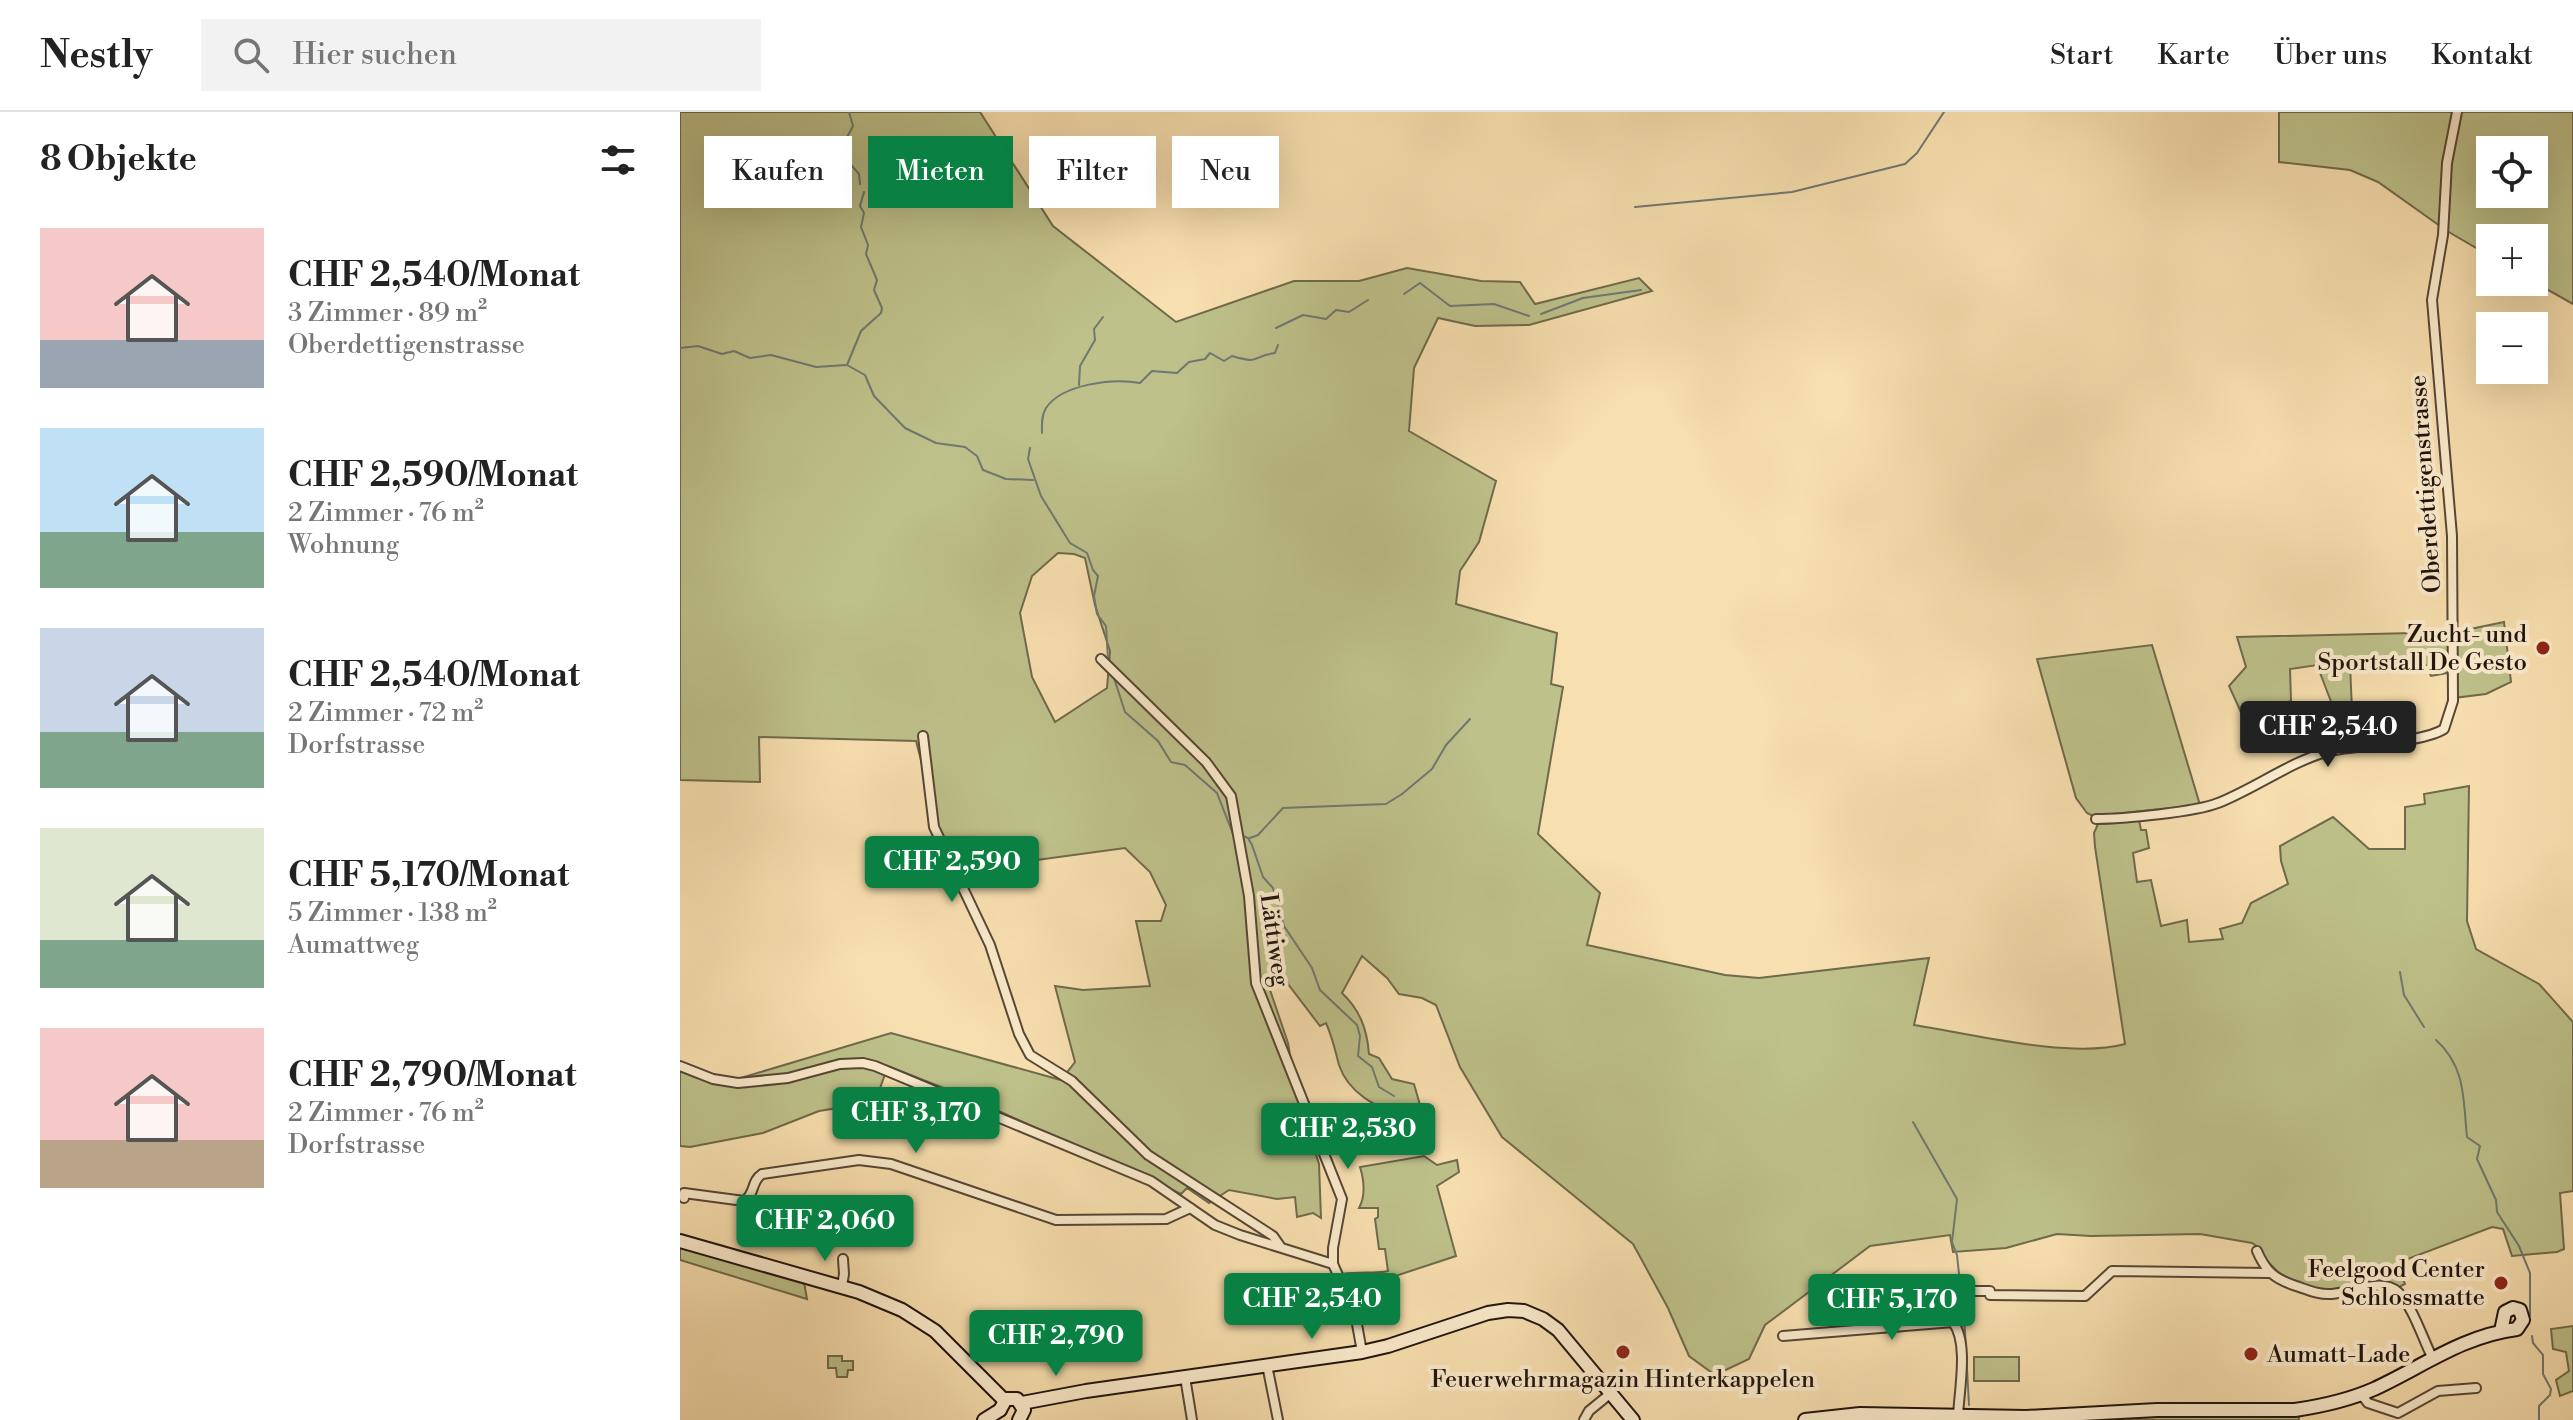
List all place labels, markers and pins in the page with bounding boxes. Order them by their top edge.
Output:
place label: Zucht- und Sportstall De Gesto [2318,620,2527,678]
marker: Zucht- und Sportstall De Gesto [2534,639,2552,657]
pin: CHF 2,540 [2236,701,2420,769]
pin: CHF 2,590 [860,836,1044,904]
pin: CHF 3,170 [824,1087,1008,1155]
pin: CHF 2,530 [1256,1103,1440,1171]
pin: CHF 2,060 [733,1195,917,1263]
place label: Feelgood Center Schlossmatte [2308,1255,2485,1313]
pin: CHF 2,540 [1220,1273,1404,1341]
pin: CHF 5,170 [1800,1274,1984,1342]
marker: Feelgood Center Schlossmatte [2492,1274,2510,1292]
pin: CHF 2,790 [964,1310,1148,1378]
place label: Aumatt-Lade [2266,1340,2410,1370]
marker: Feuerwehrmagazin Hinterkappelen [1614,1343,1632,1361]
marker: Aumatt-Lade [2242,1345,2260,1363]
place label: Feuerwehrmagazin Hinterkappelen [1431,1365,1815,1395]

